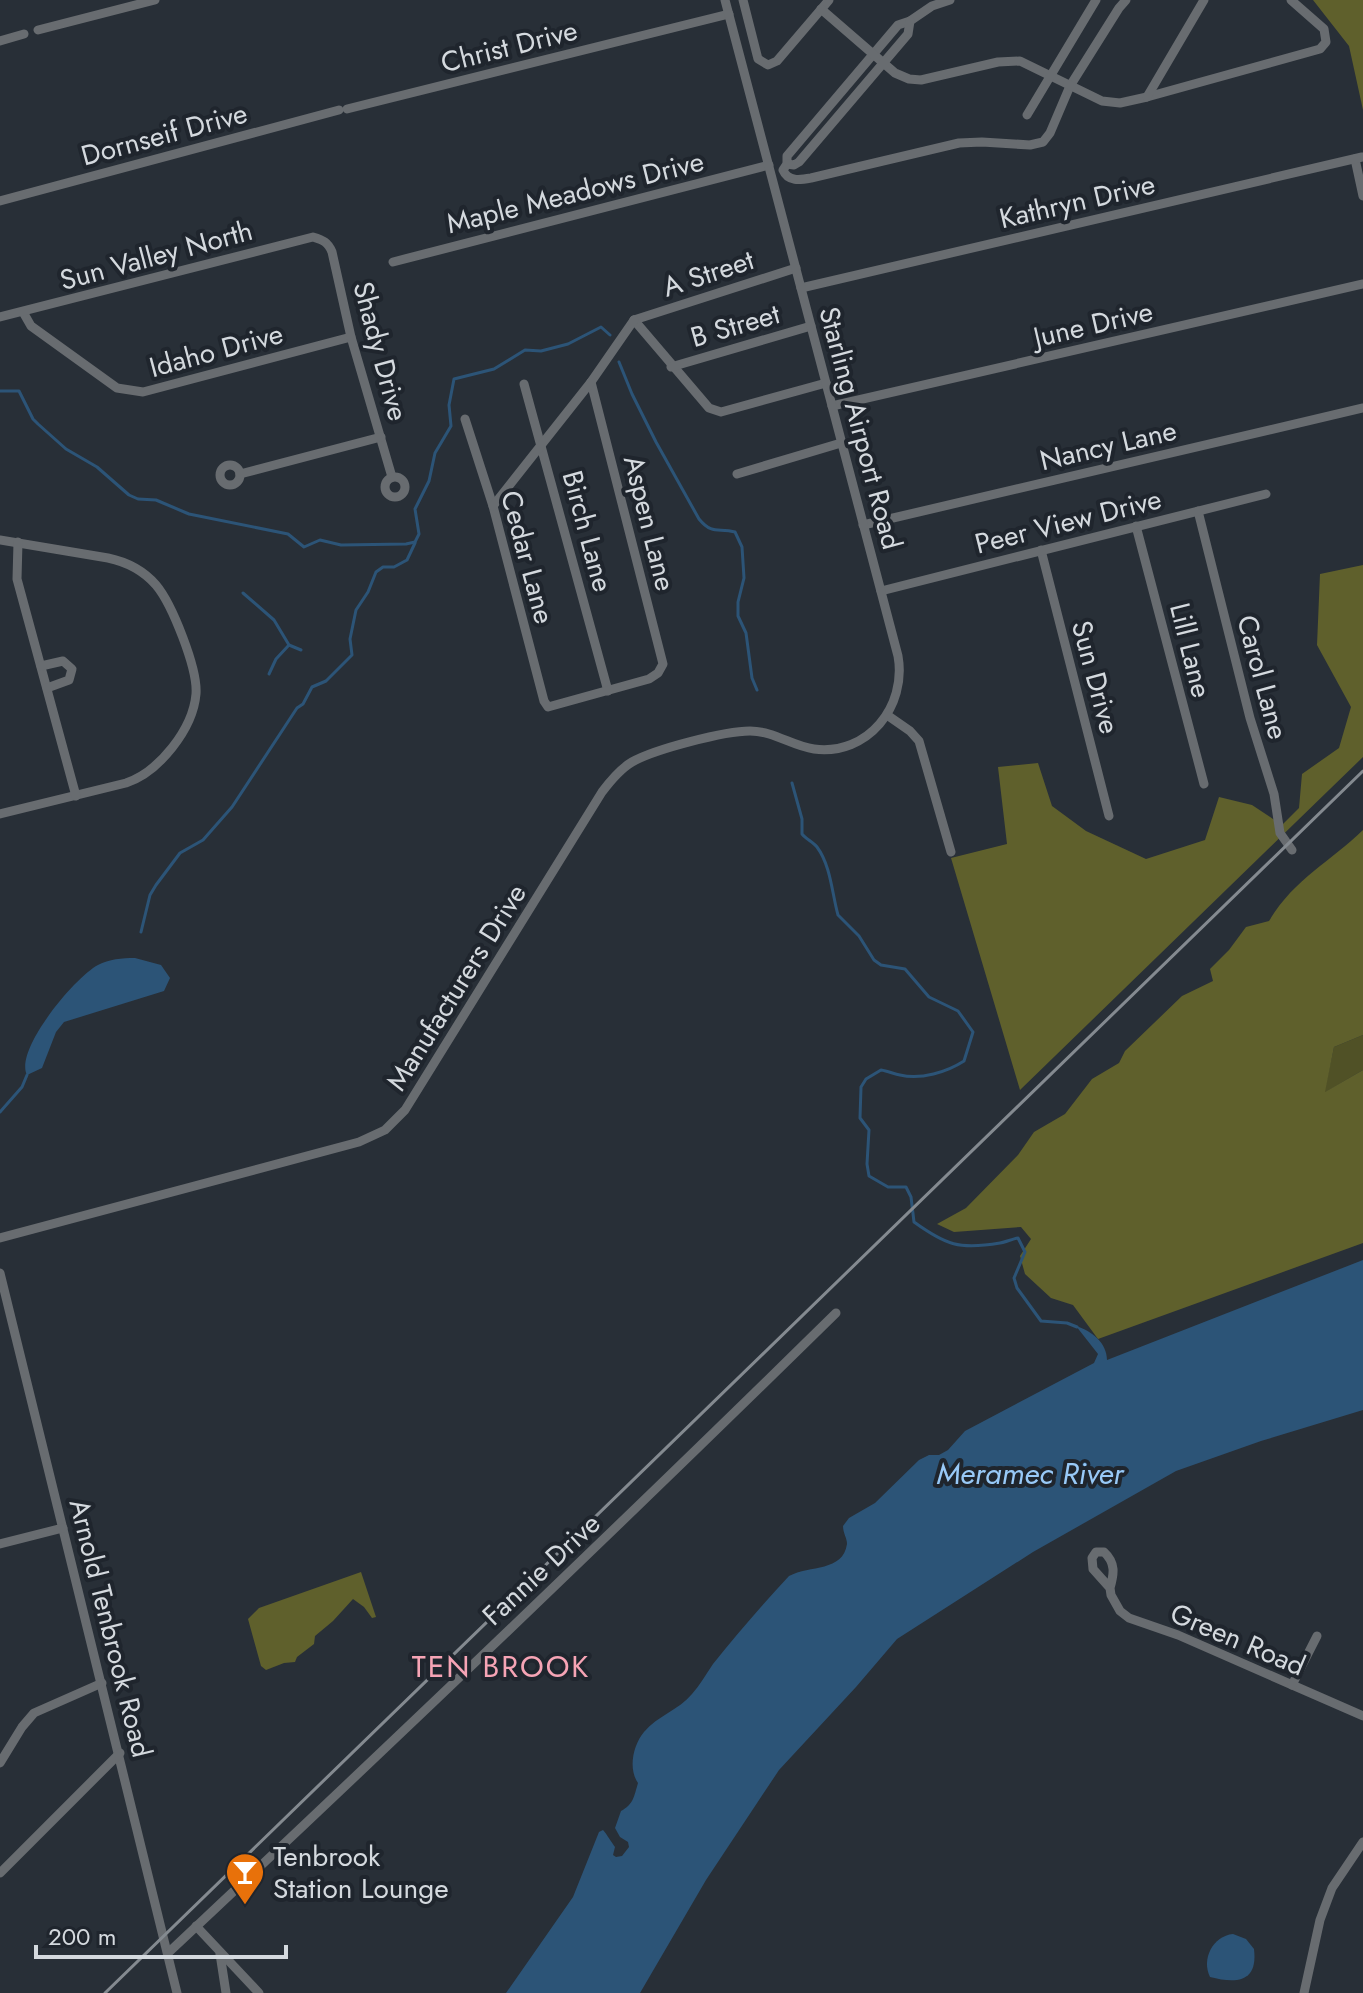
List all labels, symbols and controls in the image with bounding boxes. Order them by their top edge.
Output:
street label: Christ Drive [437,10,582,83]
street label: Dornseif Drive [77,93,252,176]
street label: Maple Meadows Drive [442,141,708,244]
street label: Kathryn Drive [995,164,1159,239]
street label: Sun Valley North [55,210,257,301]
street label: A Street [657,239,759,307]
street label: Shady Drive [342,277,419,425]
street label: June Drive [1026,291,1157,359]
street label: B Street [686,293,785,358]
street label: Starling Airport Road [808,302,913,554]
street label: Idaho Drive [145,313,288,388]
street label: Nancy Lane [1036,410,1181,481]
street label: Aspen Lane [613,451,686,595]
street label: Birch Lane [552,466,623,596]
street label: Peer View Drive [971,479,1166,564]
street label: Cedar Lane [490,486,565,628]
street label: Lill Lane [1159,598,1222,702]
street label: Carol Lane [1226,610,1299,744]
street label: Sun Drive [1061,616,1130,738]
street label: Manufacturers Drive [376,876,537,1099]
water label: Meramec River [936,1452,1126,1495]
street label: Arnold Tenbrook Road [59,1495,162,1762]
street label: Fannie Drive [473,1504,610,1635]
street label: Green Road [1164,1593,1312,1686]
district label: TEN BROOK [412,1645,590,1688]
place label: Tenbrook Station Lounge [273,1836,449,1909]
bar icon: Tenbrook Station Lounge [224,1851,266,1906]
scale bar [36,1909,286,1959]
text: 200 m [48,1919,116,1954]

